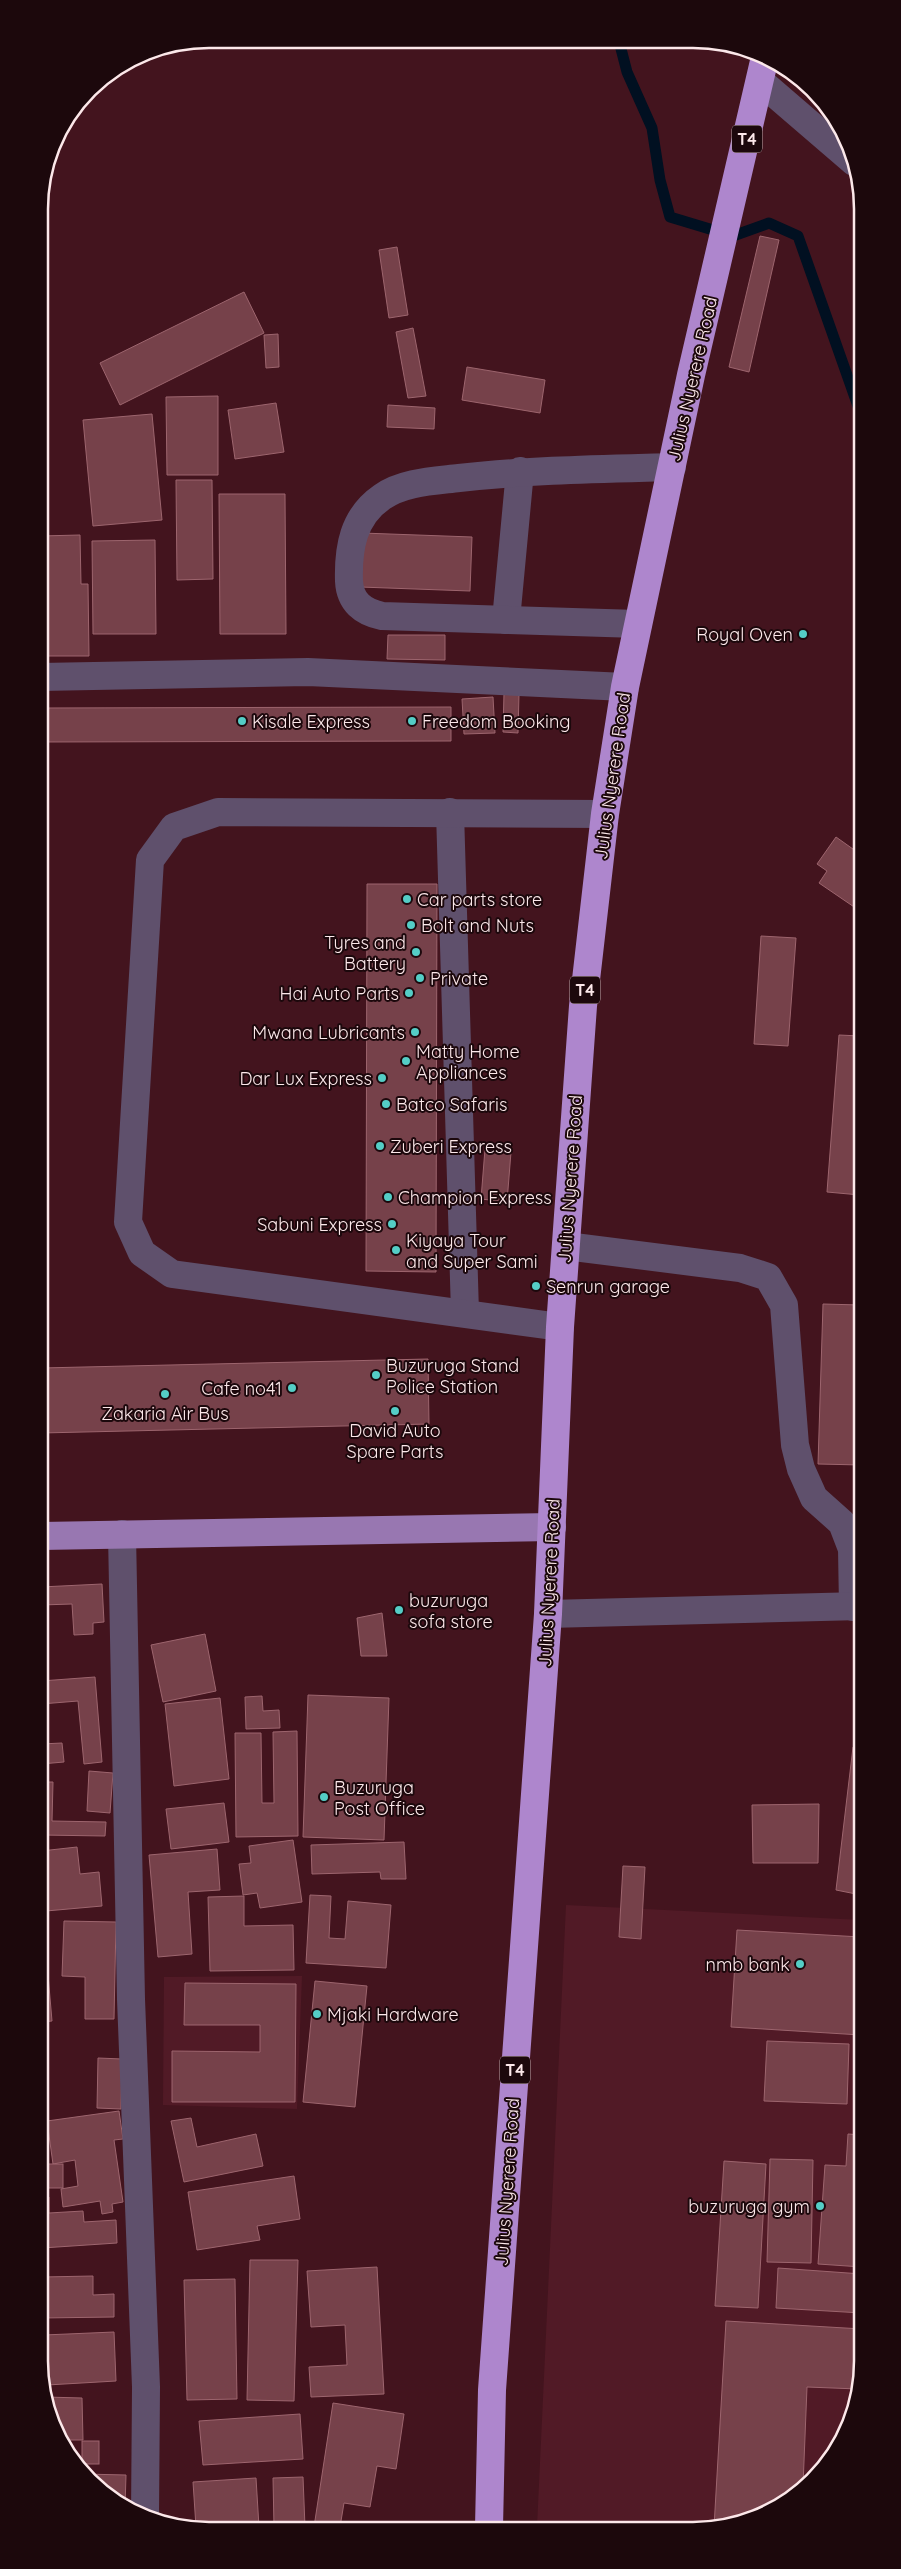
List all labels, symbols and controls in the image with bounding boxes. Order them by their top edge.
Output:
road number: T4 [732,126,762,152]
street label: Julius Nyerere Road [662,294,722,464]
place label: Royal Oven [696,623,793,646]
marker: Royal Oven [797,628,809,640]
street label: Julius Nyerere Road [589,691,635,861]
place label: Kisale Express [252,710,370,733]
place label: Freedom Booking [422,710,571,733]
marker: Kisale Express [236,715,248,727]
marker: Freedom Booking [406,715,418,727]
place label: Car parts store [417,888,542,911]
marker: Car parts store [401,893,413,905]
place label: Bolt and Nuts [421,914,534,937]
marker: Bolt and Nuts [405,919,417,931]
place label: Tyres and Battery [324,931,406,975]
marker: Tyres and Battery [410,946,422,958]
place label: Private [430,967,488,990]
marker: Private [414,972,426,984]
road number: T4 [570,976,600,1004]
place label: Hai Auto Parts [279,982,399,1005]
marker: Hai Auto Parts [403,987,415,999]
place label: Mwana Lubricants [252,1021,405,1044]
marker: Mwana Lubricants [409,1026,421,1038]
place label: Matty Home Appliances [416,1040,520,1084]
marker: Matty Home Appliances [400,1055,412,1067]
place label: Dar Lux Express [239,1067,372,1090]
marker: Dar Lux Express [376,1072,388,1084]
place label: Batco Safaris [396,1093,507,1116]
street label: Julius Nyerere Road [553,1094,587,1264]
marker: Batco Safaris [380,1098,392,1110]
place label: Zuberi Express [390,1135,512,1158]
marker: Zuberi Express [374,1140,386,1152]
place label: Champion Express [398,1186,552,1209]
marker: Champion Express [382,1191,394,1203]
place label: Sabuni Express [257,1213,382,1236]
marker: Sabuni Express [386,1218,398,1230]
place label: Kiyaya Tour and Super Sami [406,1229,538,1273]
marker: Kiyaya Tour and Super Sami [390,1244,402,1256]
place label: Senrun garage [546,1275,670,1298]
marker: Senrun garage [530,1280,542,1292]
place label: Buzuruga Stand Police Station [386,1354,519,1398]
marker: Buzuruga Stand Police Station [370,1369,382,1381]
place label: Cafe no41 [201,1377,282,1400]
marker: Cafe no41 [286,1382,298,1394]
marker: Zakaria Air Bus [159,1388,171,1400]
place label: Zakaria Air Bus [101,1402,229,1425]
marker: David Auto Spare Parts [389,1405,401,1417]
place label: David Auto Spare Parts [347,1419,443,1463]
street label: Julius Nyerere Road [533,1498,565,1668]
place label: buzuruga sofa store [409,1589,493,1633]
marker: buzuruga sofa store [393,1604,405,1616]
place label: Buzuruga Post Office [334,1776,425,1820]
marker: Buzuruga Post Office [318,1791,330,1803]
place label: nmb bank [706,1953,790,1976]
marker: nmb bank [794,1958,806,1970]
place label: Mjaki Hardware [327,2003,459,2026]
marker: Mjaki Hardware [311,2008,323,2020]
road number: T4 [500,2056,530,2084]
street label: Julius Nyerere Road [490,2097,524,2267]
place label: buzuruga gym [688,2195,810,2218]
marker: buzuruga gym [814,2200,826,2212]

